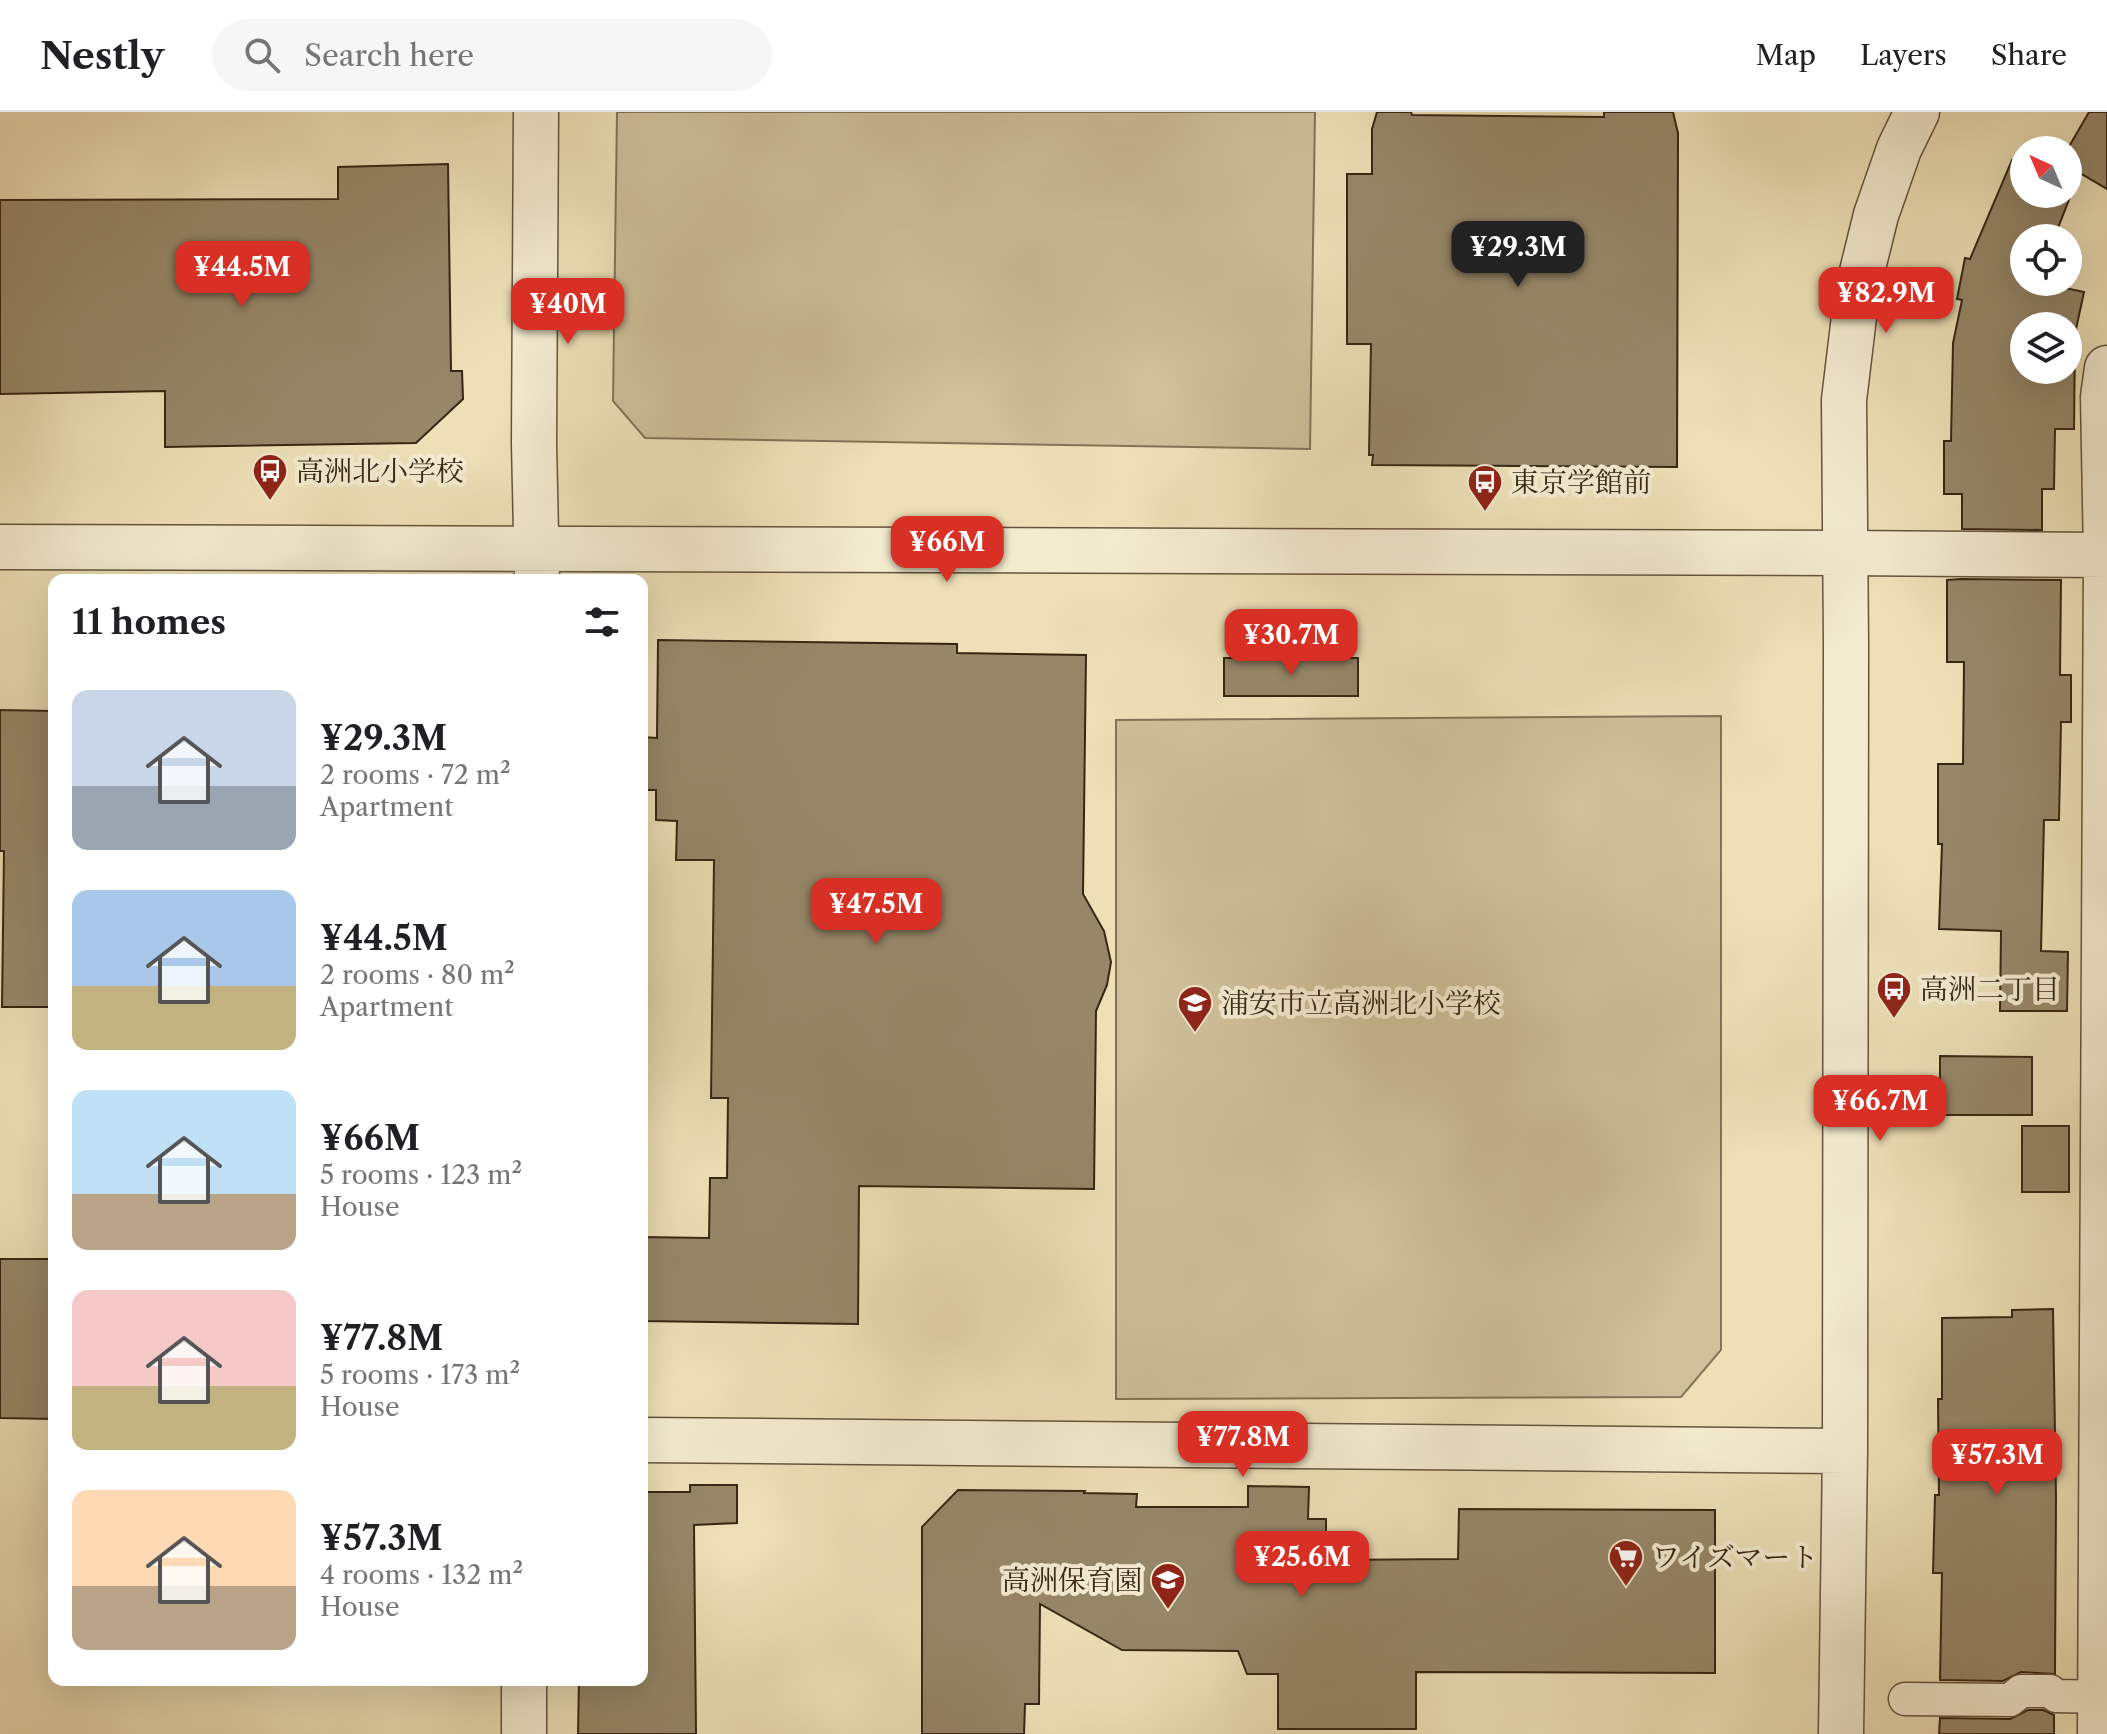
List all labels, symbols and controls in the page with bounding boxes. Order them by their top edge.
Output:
search box [212,19,772,91]
text: Nestly [40,32,164,79]
icon: search [240,33,284,77]
text: Search here [304,37,474,74]
text: Map [1756,38,1816,72]
text: Layers [1860,38,1947,72]
text: Share [1991,38,2067,72]
north arrow [2010,136,2082,208]
map controls [2010,136,2082,384]
pin: ¥29.3M [1453,221,1583,289]
button: locate [2010,224,2082,296]
text: ¥29.3M [1469,231,1567,263]
pin: ¥44.5M [177,241,307,309]
text: ¥44.5M [193,251,291,283]
pin: ¥82.9M [1821,267,1951,335]
text: ¥82.9M [1837,277,1935,309]
pin: ¥40M [521,278,615,346]
text: ¥40M [529,288,607,320]
button: layers [2010,312,2082,384]
bus stop icon: 高洲北小学校 [251,452,289,502]
place label: 高洲北小学校 [296,454,464,488]
bus stop icon: 東京学館前 [1466,463,1504,513]
place label: 東京学館前 [1511,465,1651,499]
pin: ¥66M [900,516,994,584]
text: ¥66M [909,526,985,558]
icon: filters [580,600,624,644]
text: 11 homes [72,601,226,643]
pin: ¥30.7M [1226,609,1356,677]
text: ¥30.7M [1243,619,1339,651]
text: ¥29.3M [320,717,447,759]
icon: home [136,722,232,818]
text: 2 rooms · 72 m² [320,759,511,791]
text: Apartment [320,791,453,823]
pin: ¥47.5M [811,878,941,946]
text: ¥47.5M [829,888,923,920]
text: ¥44.5M [320,917,448,959]
icon: home [136,922,232,1018]
text: 2 rooms · 80 m² [320,959,515,991]
bus stop icon: 高洲二丁目 [1875,970,1913,1020]
place label: 高洲二丁目 [1920,972,2060,1006]
school or university icon: 浦安市立高洲北小学校 [1176,984,1214,1034]
place label: 浦安市立高洲北小学校 [1221,986,1501,1020]
text: Apartment [320,991,453,1023]
pin: ¥66.7M [1815,1075,1945,1143]
text: ¥66.7M [1832,1085,1928,1117]
text: ¥66M [320,1117,420,1159]
icon: home [136,1122,232,1218]
text: 5 rooms · 123 m² [320,1159,522,1191]
text: House [320,1191,400,1223]
text: ¥77.8M [320,1317,443,1359]
icon: home [136,1322,232,1418]
text: 5 rooms · 173 m² [320,1359,520,1391]
text: House [320,1391,400,1423]
pin: ¥77.8M [1178,1411,1308,1479]
text: ¥77.8M [1196,1421,1290,1453]
pin: ¥57.3M [1932,1429,2062,1497]
text: ¥57.3M [1950,1439,2044,1471]
text: ¥57.3M [320,1517,443,1559]
icon: home [136,1522,232,1618]
pin: ¥25.6M [1237,1531,1367,1599]
supermarket icon: ワイズマート [1607,1538,1645,1588]
place label: ワイズマート [1652,1540,1818,1574]
text: ¥25.6M [1253,1541,1351,1573]
text: 4 rooms · 132 m² [320,1559,523,1591]
school or university icon: 高洲保育園 [1149,1561,1187,1611]
place label: 高洲保育園 [1002,1563,1142,1597]
text: House [320,1591,400,1623]

